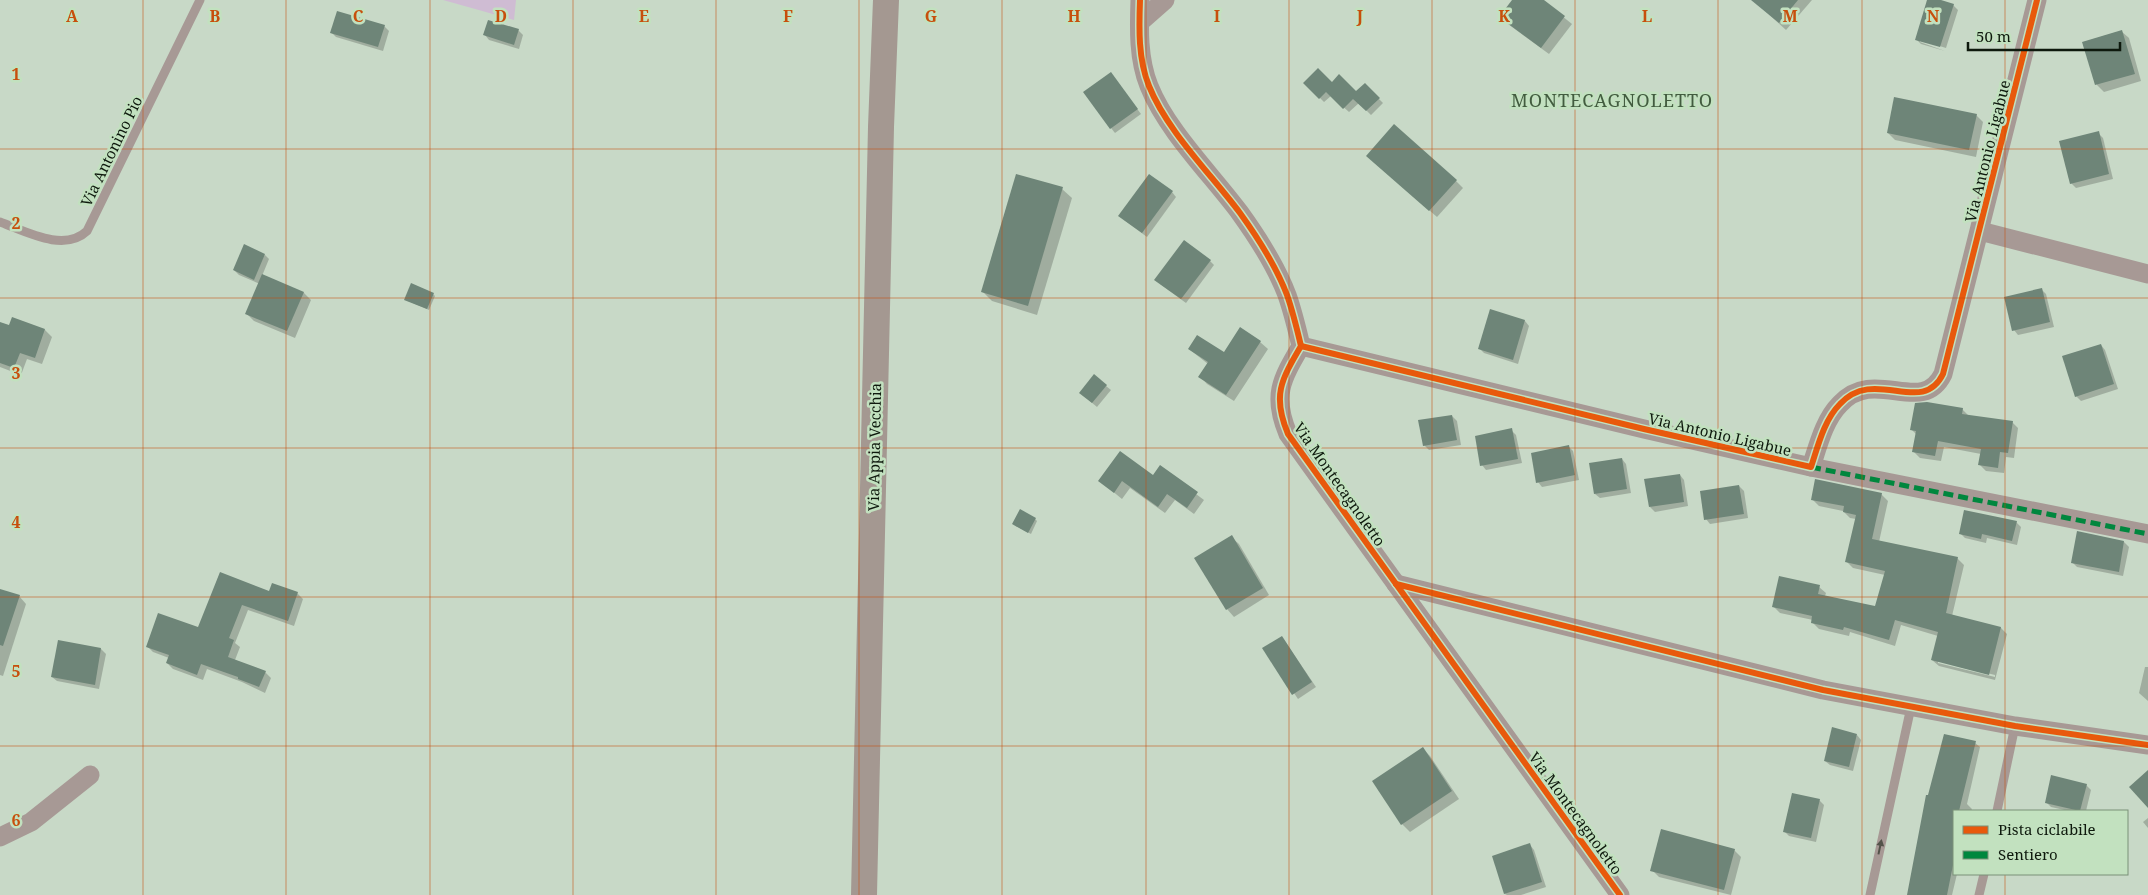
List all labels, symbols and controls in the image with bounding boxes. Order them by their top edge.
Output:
text: A [66,5,79,27]
text: B [210,5,221,27]
text: C [353,5,364,27]
text: D [495,5,507,27]
text: E [639,5,649,27]
text: F [783,5,793,27]
text: G [925,5,937,27]
text: H [1067,5,1081,27]
text: I [1214,5,1220,27]
text: J [1356,5,1364,27]
text: K [1498,5,1510,27]
text: L [1642,5,1652,27]
text: M [1782,5,1798,27]
text: N [1927,5,1940,27]
scale bar [1968,20,2120,52]
text: 50 m [1976,26,2011,46]
text: 1 [11,63,21,85]
street label: Via Antonio Ligabue [1960,78,2014,224]
district label: MONTECAGNOLETTO [1511,88,1713,112]
street label: Via Antonino Pio [76,92,146,210]
text: 2 [11,212,21,234]
text: 3 [11,362,21,384]
street label: Via Appia Vecchia [863,383,885,511]
street label: Via Antonio Ligabue [1647,408,1793,460]
street label: Via Montecagnoletto [1290,418,1390,550]
text: 4 [11,511,21,533]
text: 5 [11,660,21,682]
street label: Via Montecagnoletto [1525,748,1627,878]
text: 6 [11,809,21,831]
legend [1953,810,2128,875]
text: Pista ciclabile [1998,819,2096,839]
one-way arrow [1876,840,1884,855]
text: Sentiero [1998,844,2058,864]

